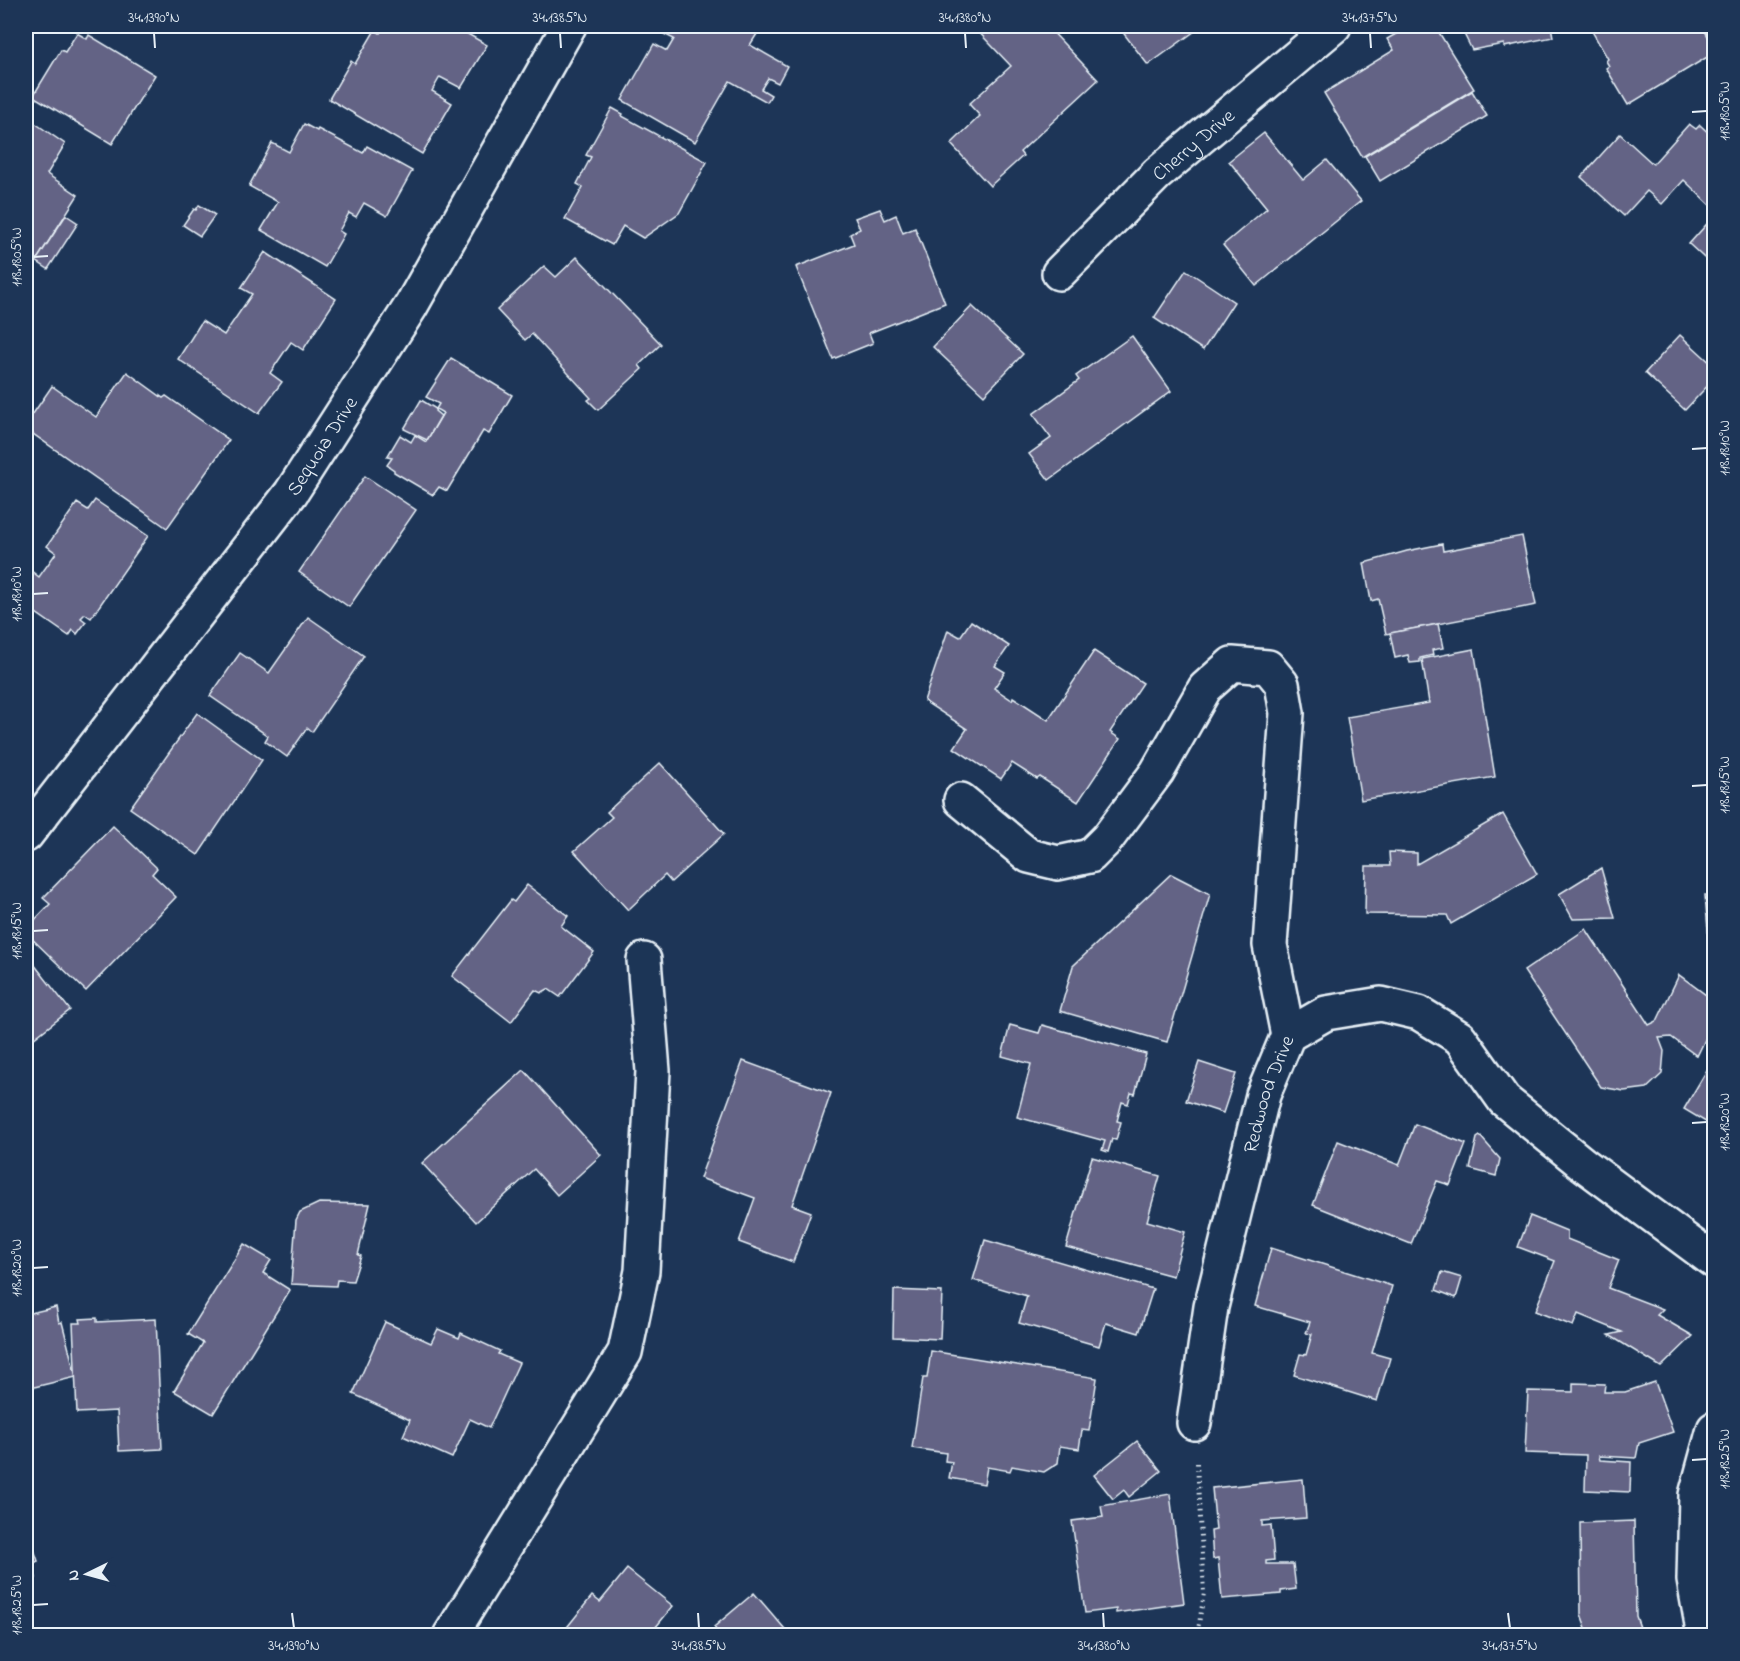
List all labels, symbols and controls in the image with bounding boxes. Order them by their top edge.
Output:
text: 34.1390°N [128,7,180,29]
text: 34.1385°N [533,7,587,29]
text: 34.1380°N [939,7,991,29]
text: 34.1375°N [1342,7,1398,29]
text: 118.1805°W [1714,81,1736,141]
street label: Cherry Drive [1147,103,1242,189]
text: 118.1805°W [6,227,28,287]
street label: Sequoia Drive [281,391,366,502]
text: 118.1810°W [1714,420,1736,476]
text: 118.1810°W [6,566,28,622]
text: 118.1815°W [1714,756,1736,814]
text: 118.1815°W [6,902,28,960]
street label: Redwood Drive [1237,1031,1303,1156]
text: 118.1820°W [1714,1093,1736,1151]
text: 118.1820°W [6,1239,28,1297]
text: 118.1825°W [1714,1429,1736,1489]
north arrow [57,1544,117,1604]
text: N [62,1569,86,1582]
text: 118.1825°W [6,1575,28,1635]
text: 34.1390°N [268,1635,320,1657]
text: 34.1385°N [672,1635,726,1657]
text: 34.1380°N [1078,1635,1130,1657]
text: 34.1375°N [1482,1635,1538,1657]

